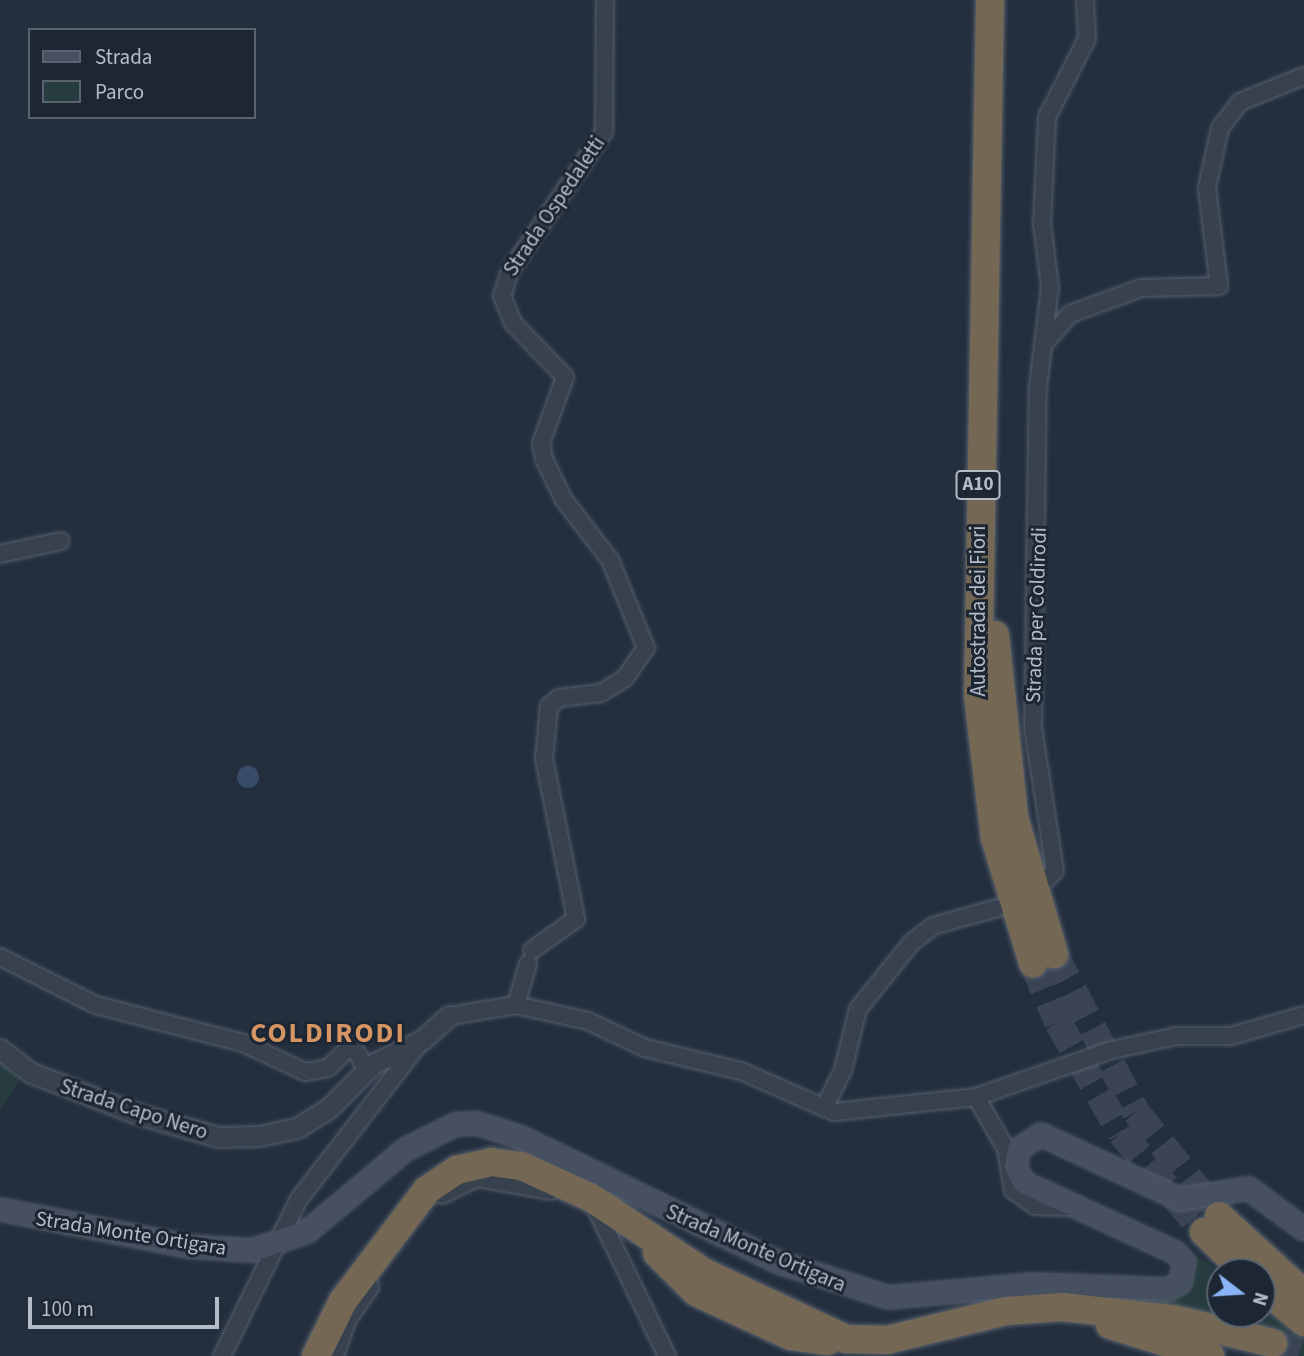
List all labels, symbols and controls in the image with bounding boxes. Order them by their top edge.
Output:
legend [28,28,256,119]
text: Strada [95,42,152,72]
text: Parco [95,77,144,107]
street label: Strada Ospedaletti [498,131,610,281]
road number: A10 [955,470,1001,500]
street label: Autostrada dei Fiori [965,526,991,696]
street label: Strada per Coldirodi [1020,527,1052,703]
district label: COLDIRODI [251,1016,405,1050]
street label: Strada Capo Nero [57,1073,211,1145]
street label: Strada Monte Ortigara [662,1199,850,1297]
street label: Strada Monte Ortigara [34,1205,228,1261]
north arrow [1206,1258,1276,1328]
scale bar [32,1282,222,1326]
text: N [1245,1289,1274,1309]
text: 100 m [41,1294,94,1324]

